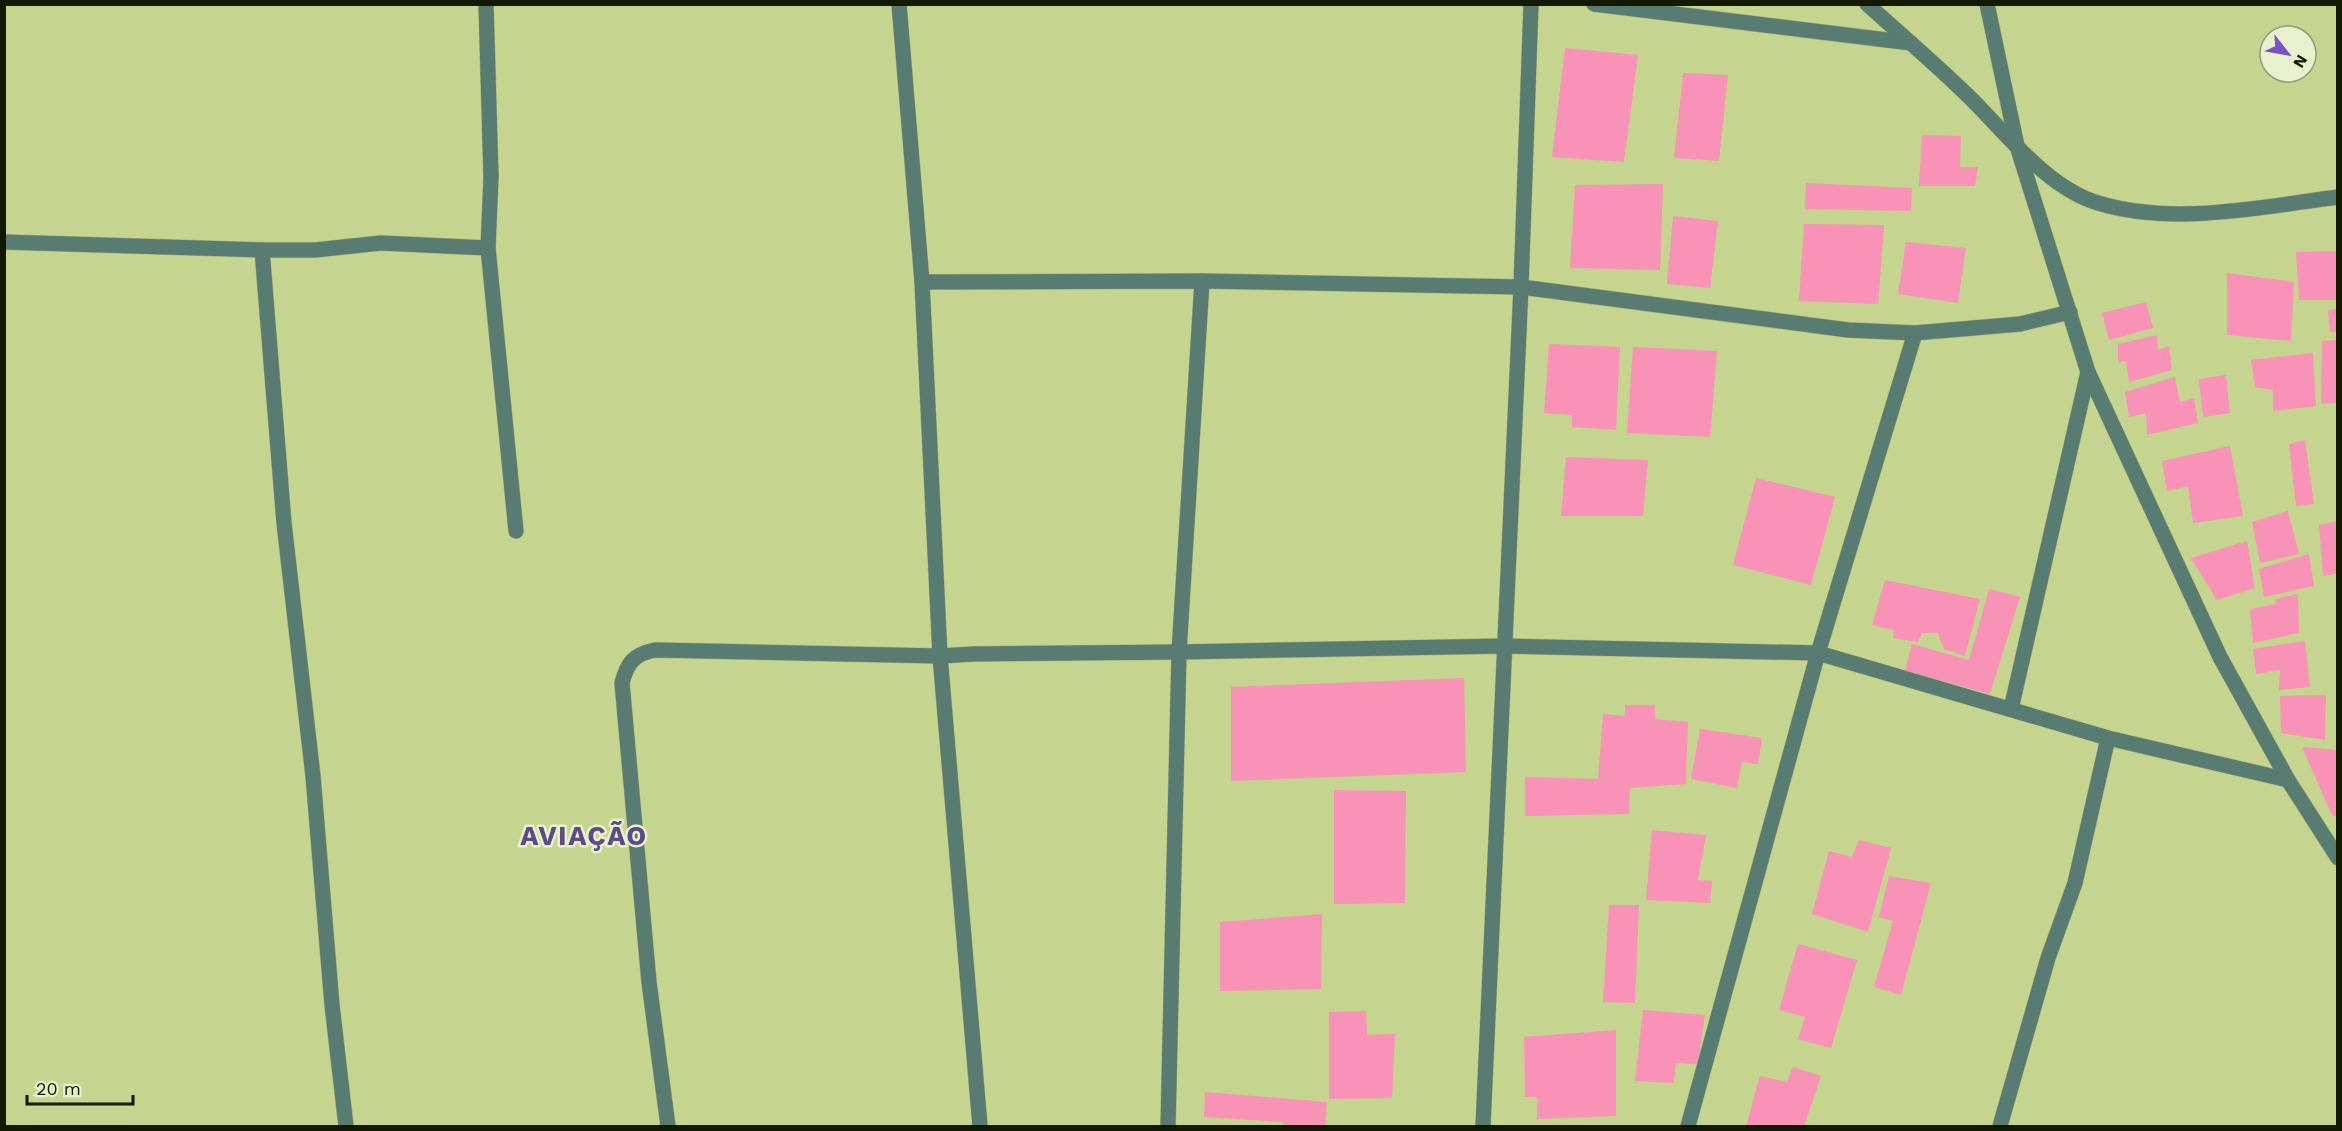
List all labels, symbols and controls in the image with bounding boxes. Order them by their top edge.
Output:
north arrow [2258,24,2318,84]
text: N [2289,51,2312,71]
district label: AVIAÇÃO [520,820,648,852]
scale bar [27,1068,134,1106]
text: 20 m [36,1078,81,1099]

